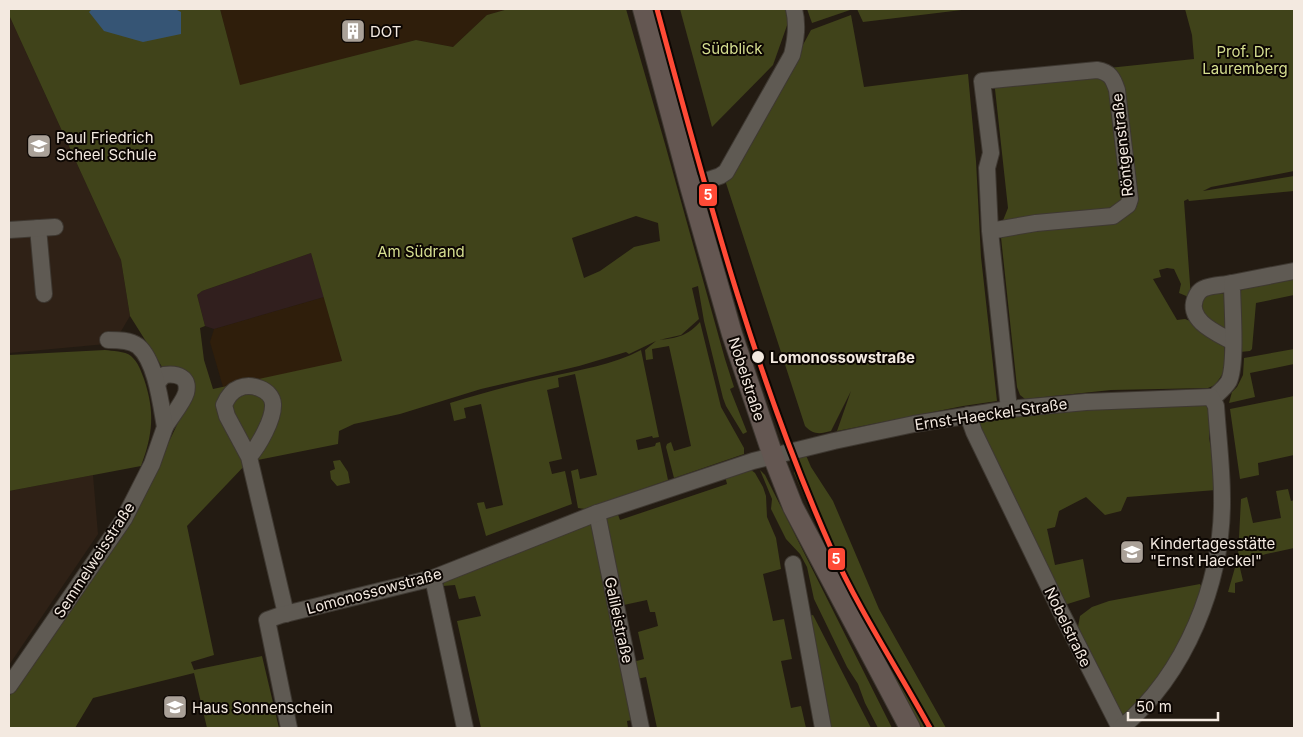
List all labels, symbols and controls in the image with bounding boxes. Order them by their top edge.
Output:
building icon: DOT [340,18,366,44]
place label: DOT [370,22,402,41]
park label: Südblick [702,39,763,58]
park label: Prof. Dr. Lauremberg [1202,42,1288,78]
street label: Röntgenstraße [1107,92,1137,198]
place label: Paul Friedrich Scheel Schule [56,128,157,164]
school or university icon: Paul Friedrich Scheel Schule [26,133,52,159]
line badge: 5 [698,183,718,207]
text: 5 [704,186,713,203]
park label: Am Südrand [377,242,465,261]
street label: Nobelstraße [725,335,769,423]
place label: Lomonossowstraße [770,348,915,367]
marker: Lomonossowstraße [750,349,766,365]
street label: Ernst-Haeckel-Straße [914,394,1068,434]
street label: Semmelweisstraße [49,499,139,621]
place label: Kindertagesstätte "Ernst Haeckel" [1150,534,1275,570]
school or university icon: Kindertagesstätte "Ernst Haeckel" [1119,539,1145,565]
line badge: 5 [827,547,846,571]
text: 5 [832,550,841,567]
street label: Lomonossowstraße [304,564,444,618]
street label: Galileistraße [601,575,637,665]
street label: Nobelstraße [1040,584,1096,670]
scale bar [1128,690,1218,722]
school or university icon: Haus Sonnenschein [162,694,188,720]
text: 50 m [1136,697,1172,716]
place label: Haus Sonnenschein [192,698,333,717]

